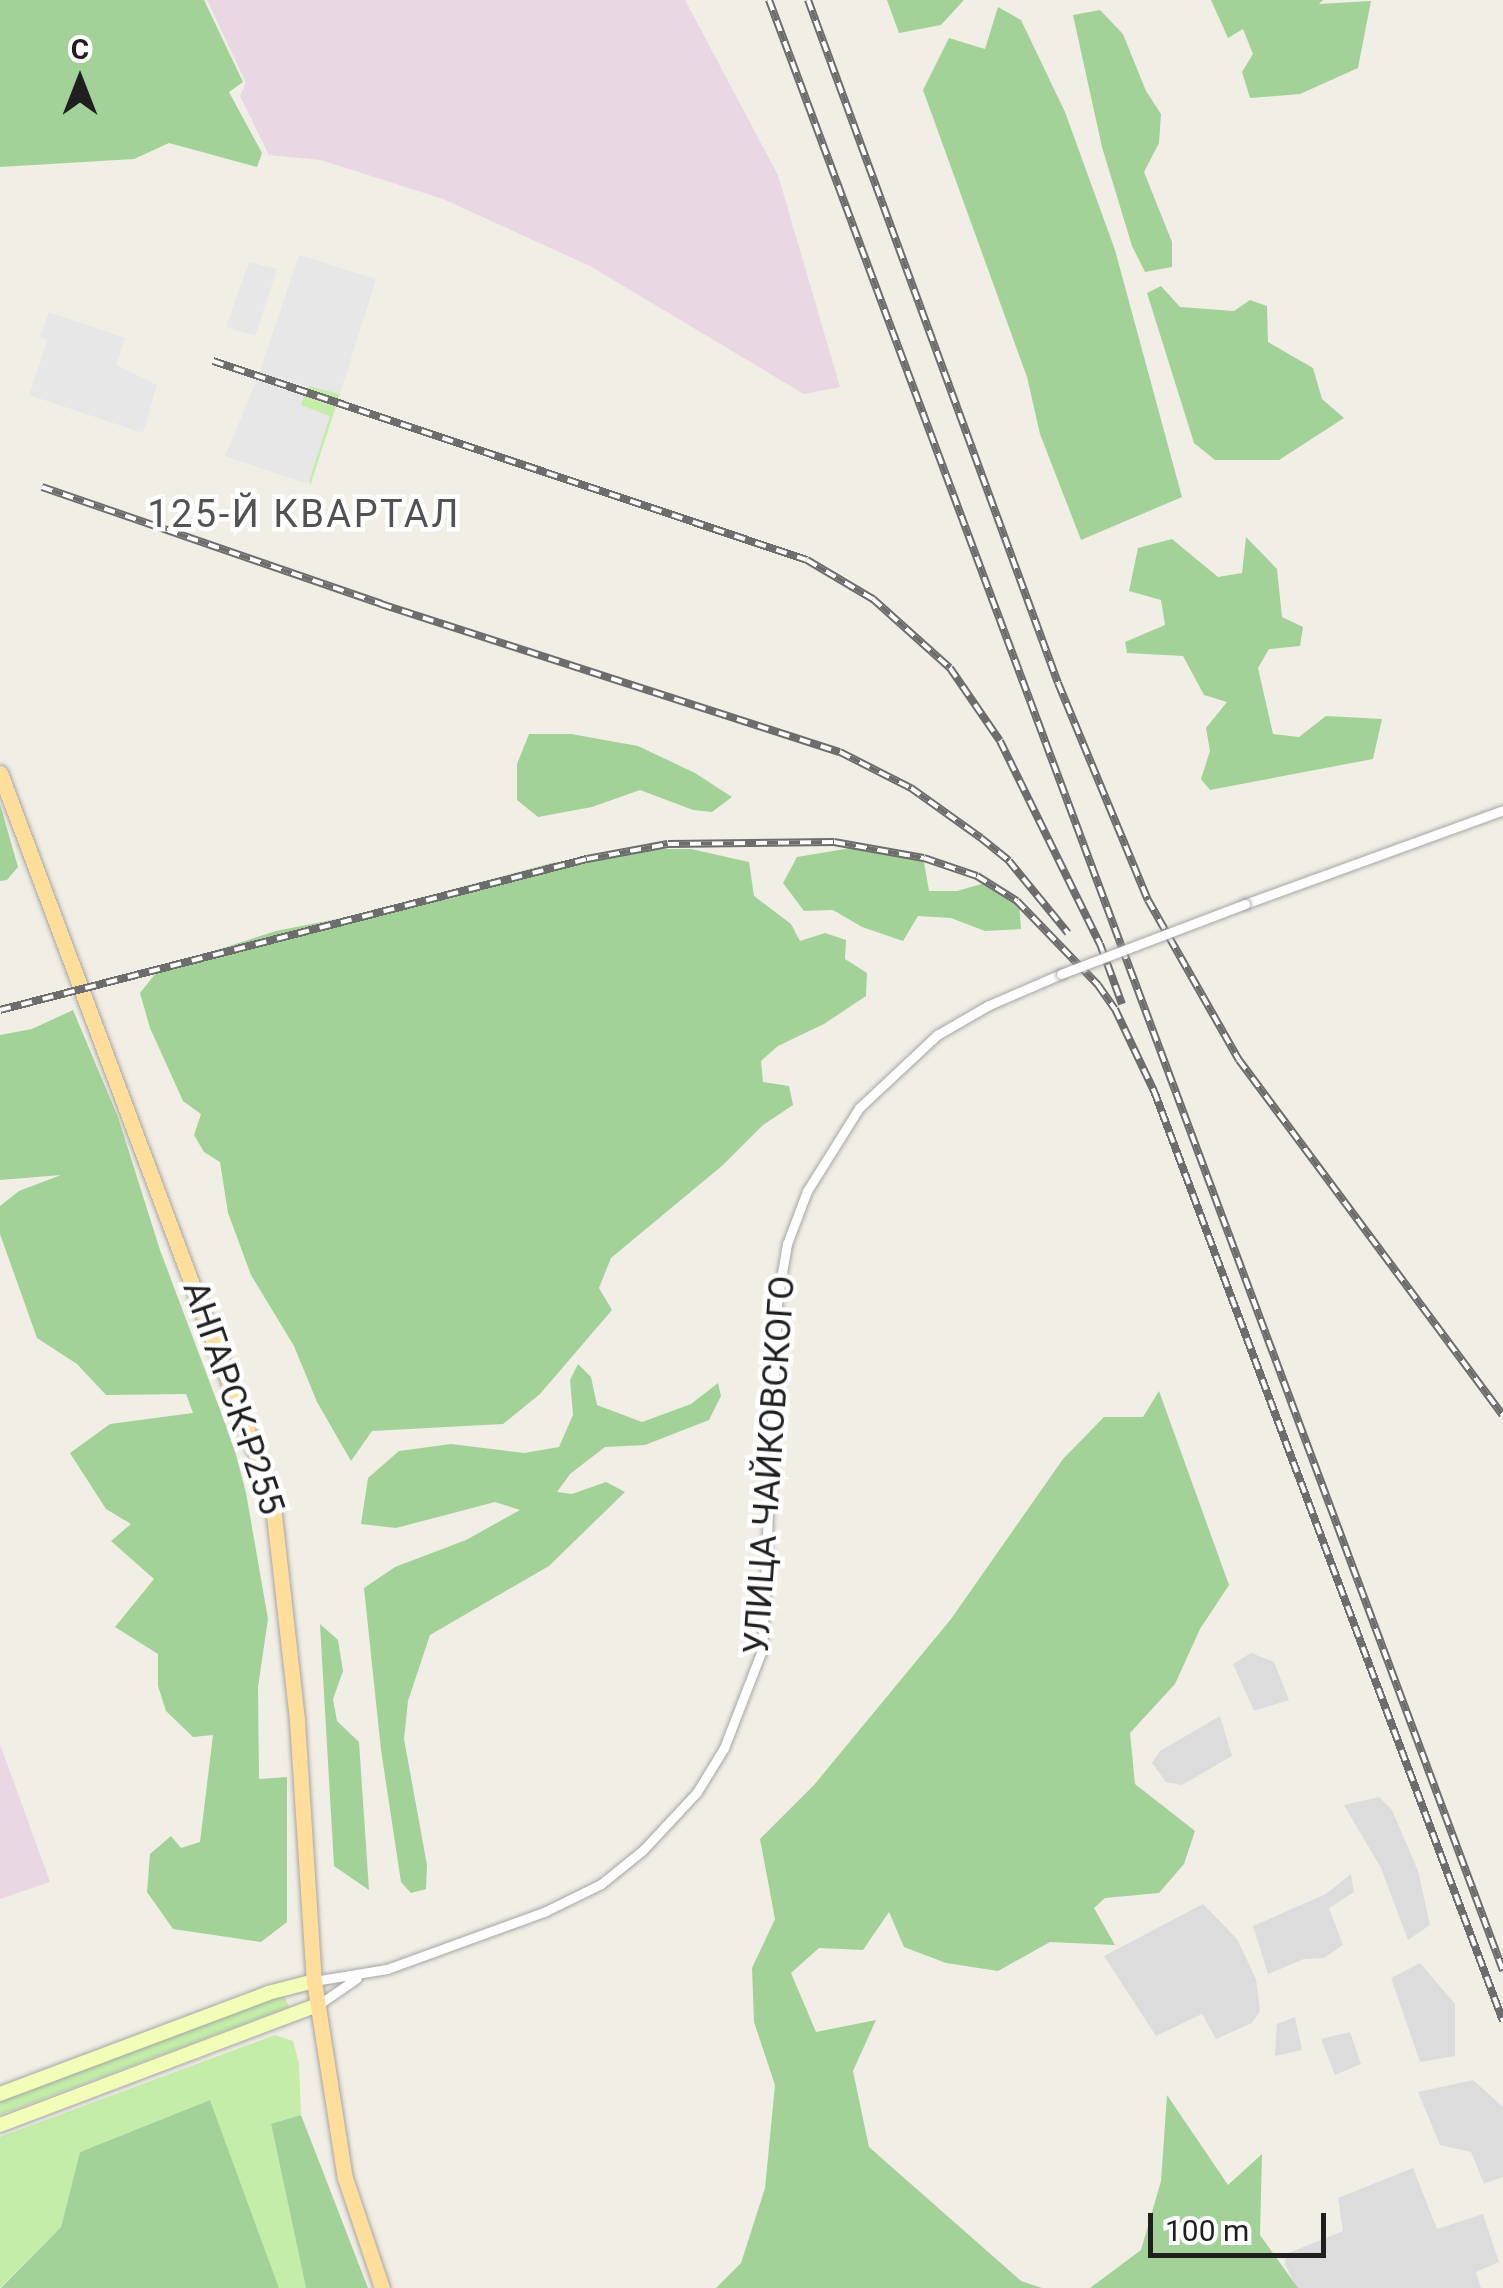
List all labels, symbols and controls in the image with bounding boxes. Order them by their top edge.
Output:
north arrow [30,30,130,130]
text: С [71,33,89,66]
district label: 125-Й КВАРТАЛ [147,492,461,538]
street label: УЛИЦА ЧАЙКОВСКОГО [736,1274,804,1656]
street label: АНГАРСК-Р255 [173,1276,293,1520]
scale bar [1153,2193,1330,2255]
text: 100 m [1165,2213,1249,2248]

